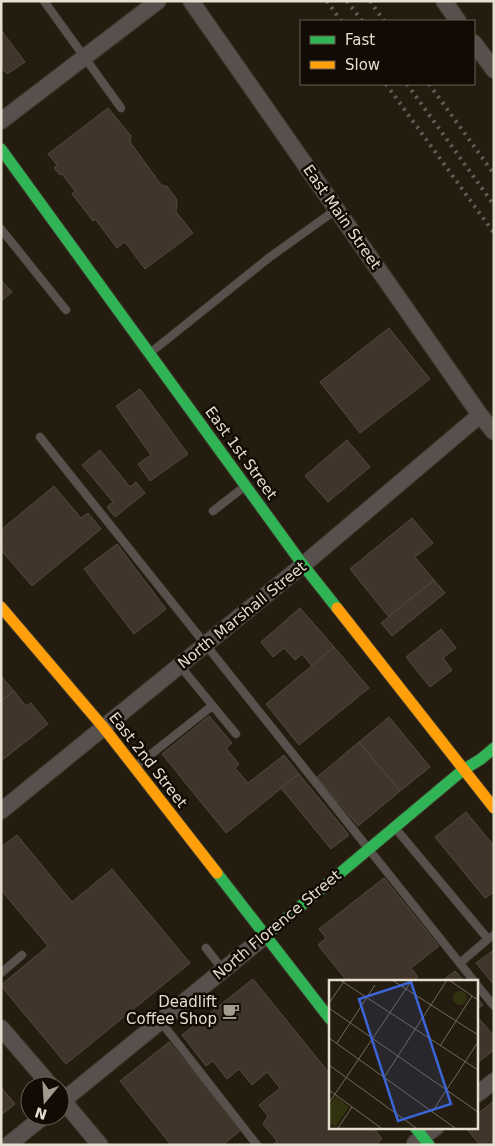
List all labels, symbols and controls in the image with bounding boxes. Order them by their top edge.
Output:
legend [300,20,475,85]
text: Fast [345,31,375,49]
text: Slow [345,56,380,74]
street label: East Main Street [299,161,385,273]
street label: East 1st Street [201,403,281,503]
street label: North Marshall Street [174,558,310,672]
street label: East 2nd Street [105,709,191,811]
street label: North Florence Street [210,866,345,984]
inset map [329,980,478,1128]
place label: Deadlift Coffee Shop [126,993,217,1028]
cafe icon: Deadlift Coffee Shop [221,1001,241,1021]
north arrow [20,1076,70,1126]
text: N [33,1104,49,1123]

